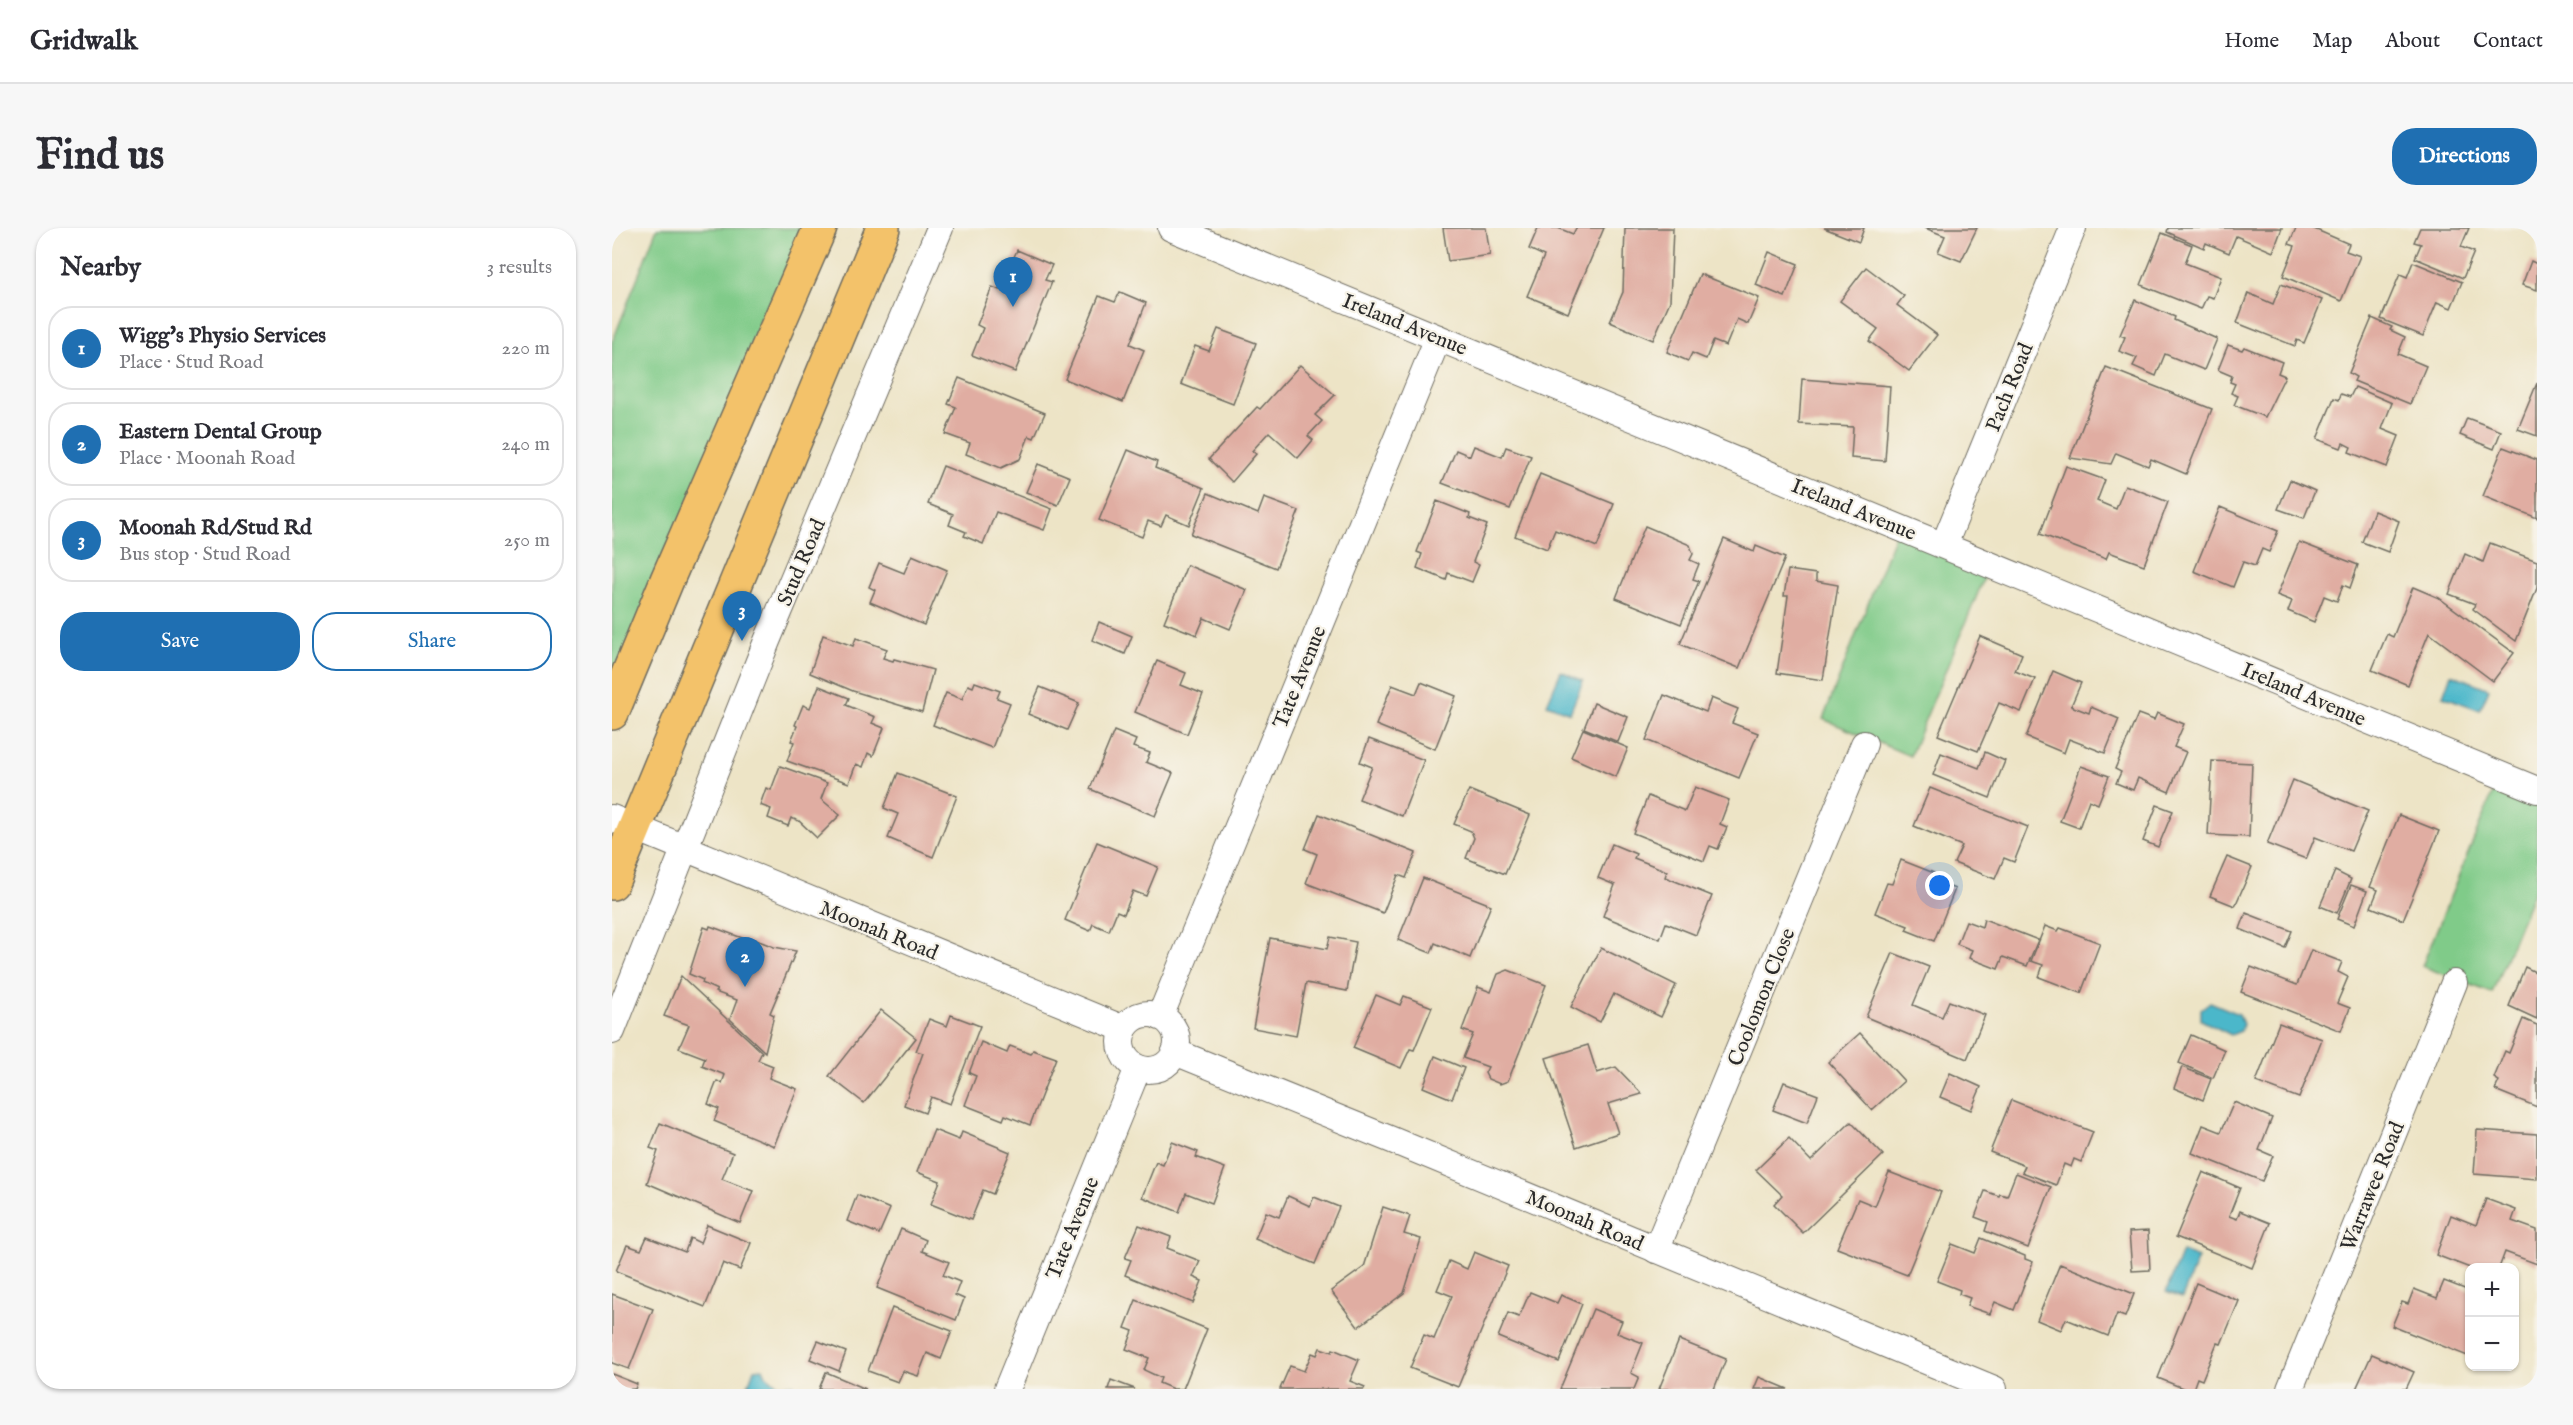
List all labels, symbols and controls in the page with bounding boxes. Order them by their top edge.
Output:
text: Gridwalk [30,24,138,59]
text: Home [2224,28,2279,55]
text: Map [2312,28,2352,55]
text: About [2385,28,2440,55]
text: Contact [2473,28,2543,55]
button: Directions [2392,128,2537,185]
text: Find us [36,130,164,183]
text: Nearby [60,251,141,284]
text: 3 results [487,255,552,280]
pin: 1 [994,257,1032,307]
street label: Ireland Avenue [1338,288,1471,363]
text: Wigg's Physio Services [119,322,326,350]
text: 1 [78,336,85,361]
text: 220 m [502,336,550,361]
street label: Pach Road [1980,339,2041,436]
text: Place · Stud Road [119,350,263,375]
text: Eastern Dental Group [119,418,322,446]
text: 2 [77,432,86,457]
text: 240 m [501,432,550,457]
text: Place · Moonah Road [119,446,295,471]
street label: Ireland Avenue [1787,473,1920,548]
text: Moonah Rd/Stud Rd [119,514,312,542]
street label: Stud Road [772,514,833,610]
text: 3 [78,528,85,553]
text: 250 m [504,528,550,553]
text: Bus stop · Stud Road [119,542,290,567]
pin: 3 [722,592,762,641]
button: Save [60,612,300,671]
button: Share [312,612,552,671]
street label: Tate Avenue [1268,622,1333,733]
street label: Ireland Avenue [2237,657,2370,734]
your location [1925,871,1954,900]
street label: Moonah Road [815,895,942,968]
street label: Coolomon Close [1722,924,1803,1071]
pin: 2 [726,938,764,987]
street label: Warrawee Road [2335,1117,2412,1255]
street label: Tate Avenue [1041,1173,1106,1284]
street label: Moonah Road [1521,1184,1648,1259]
map controls [2465,1263,2519,1371]
button: + [2465,1263,2519,1317]
button: − [2465,1317,2519,1371]

